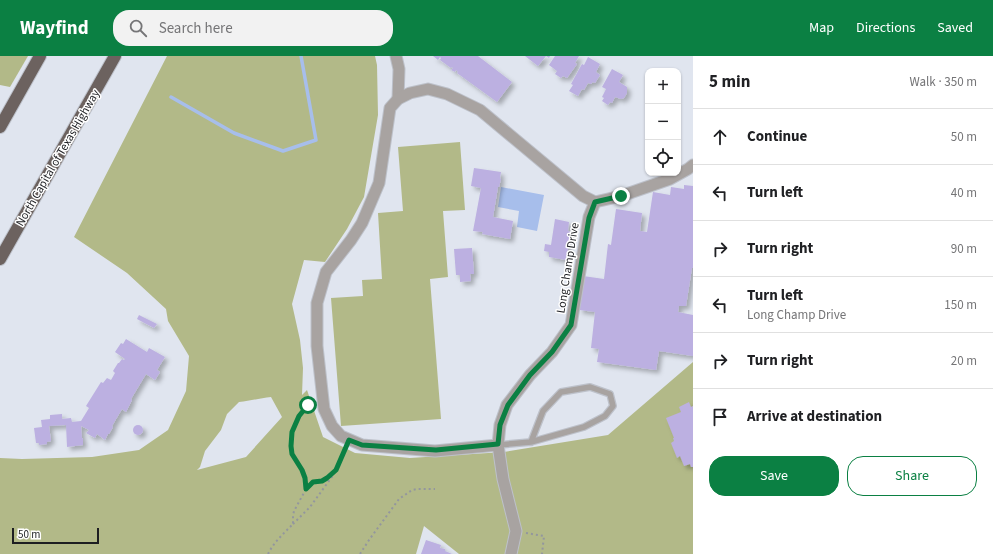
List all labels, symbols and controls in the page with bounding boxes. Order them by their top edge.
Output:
search box [113,10,393,46]
text: Wayfind [20,15,89,42]
icon: search [127,17,149,39]
text: Search here [159,18,233,39]
text: Map [809,18,834,38]
text: Directions [856,18,915,38]
text: Saved [937,18,973,38]
map controls [645,68,681,176]
button: + [645,68,681,104]
text: 5 min [709,70,750,94]
text: Walk · 350 m [909,73,977,91]
street label: North Capital of Texas Highway [12,86,104,230]
button: − [645,104,681,140]
icon: ahead [709,126,731,148]
text: Continue [747,126,807,147]
text: 50 m [951,128,977,146]
button: locate [645,140,681,176]
icon: left [709,182,731,204]
text: Turn left [747,182,803,203]
text: 40 m [951,184,977,202]
route end [612,187,630,205]
street label: Long Champ Drive [552,221,584,315]
icon: right [709,238,731,260]
text: Turn right [747,238,813,259]
text: 90 m [951,240,977,258]
text: Turn left [747,285,803,306]
icon: left [709,294,731,316]
text: 150 m [944,296,977,314]
text: Long Champ Drive [747,306,846,324]
icon: right [709,350,731,372]
text: Turn right [747,350,813,371]
text: 20 m [951,352,977,370]
route start [299,396,317,414]
icon: arrive [709,406,731,428]
text: Arrive at destination [747,406,882,427]
button: Save [709,456,839,496]
button: Share [847,456,977,496]
scale bar [12,526,99,545]
text: 50 m [18,527,40,542]

